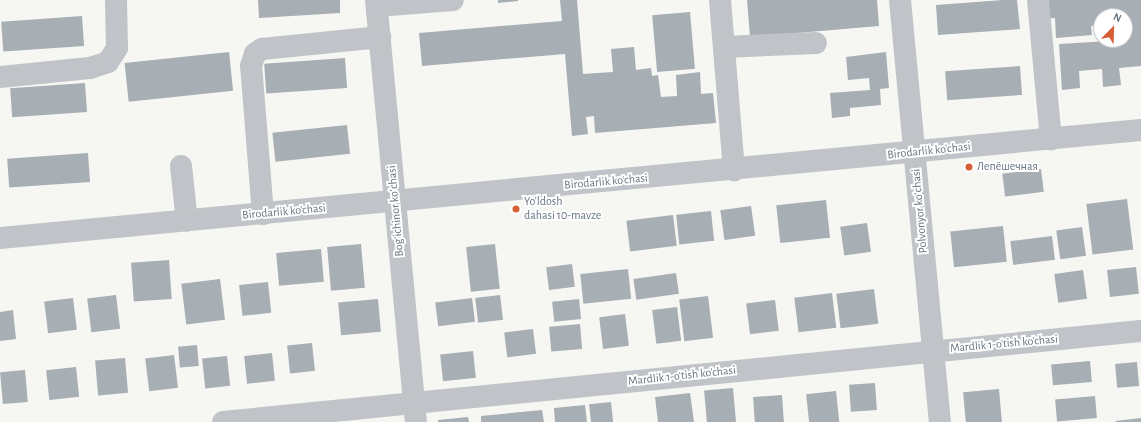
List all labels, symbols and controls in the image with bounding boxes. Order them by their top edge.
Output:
north arrow [1093,8,1133,48]
text: N [1112,11,1123,24]
street label: Birodarlik ko'chasi [887,139,971,163]
place label: Лепёшечная [977,160,1038,174]
marker: Лепёшечная [964,162,974,172]
street label: Bogʻichinor koʻchasi [385,165,407,257]
street label: Polvonyor koʻchasi [909,168,931,254]
street label: Birodarlik ko'chasi [564,171,648,193]
place label: Yo'ldosh dahasi 10-mavze [524,195,601,223]
street label: Birodarlik ko'chasi [242,201,326,223]
marker: Yo'ldosh dahasi 10-mavze [511,204,521,214]
street label: Mardlik 1-o'tish ko'chasi [949,332,1059,356]
street label: Mardlik 1-o'tish ko'chasi [627,363,737,389]

